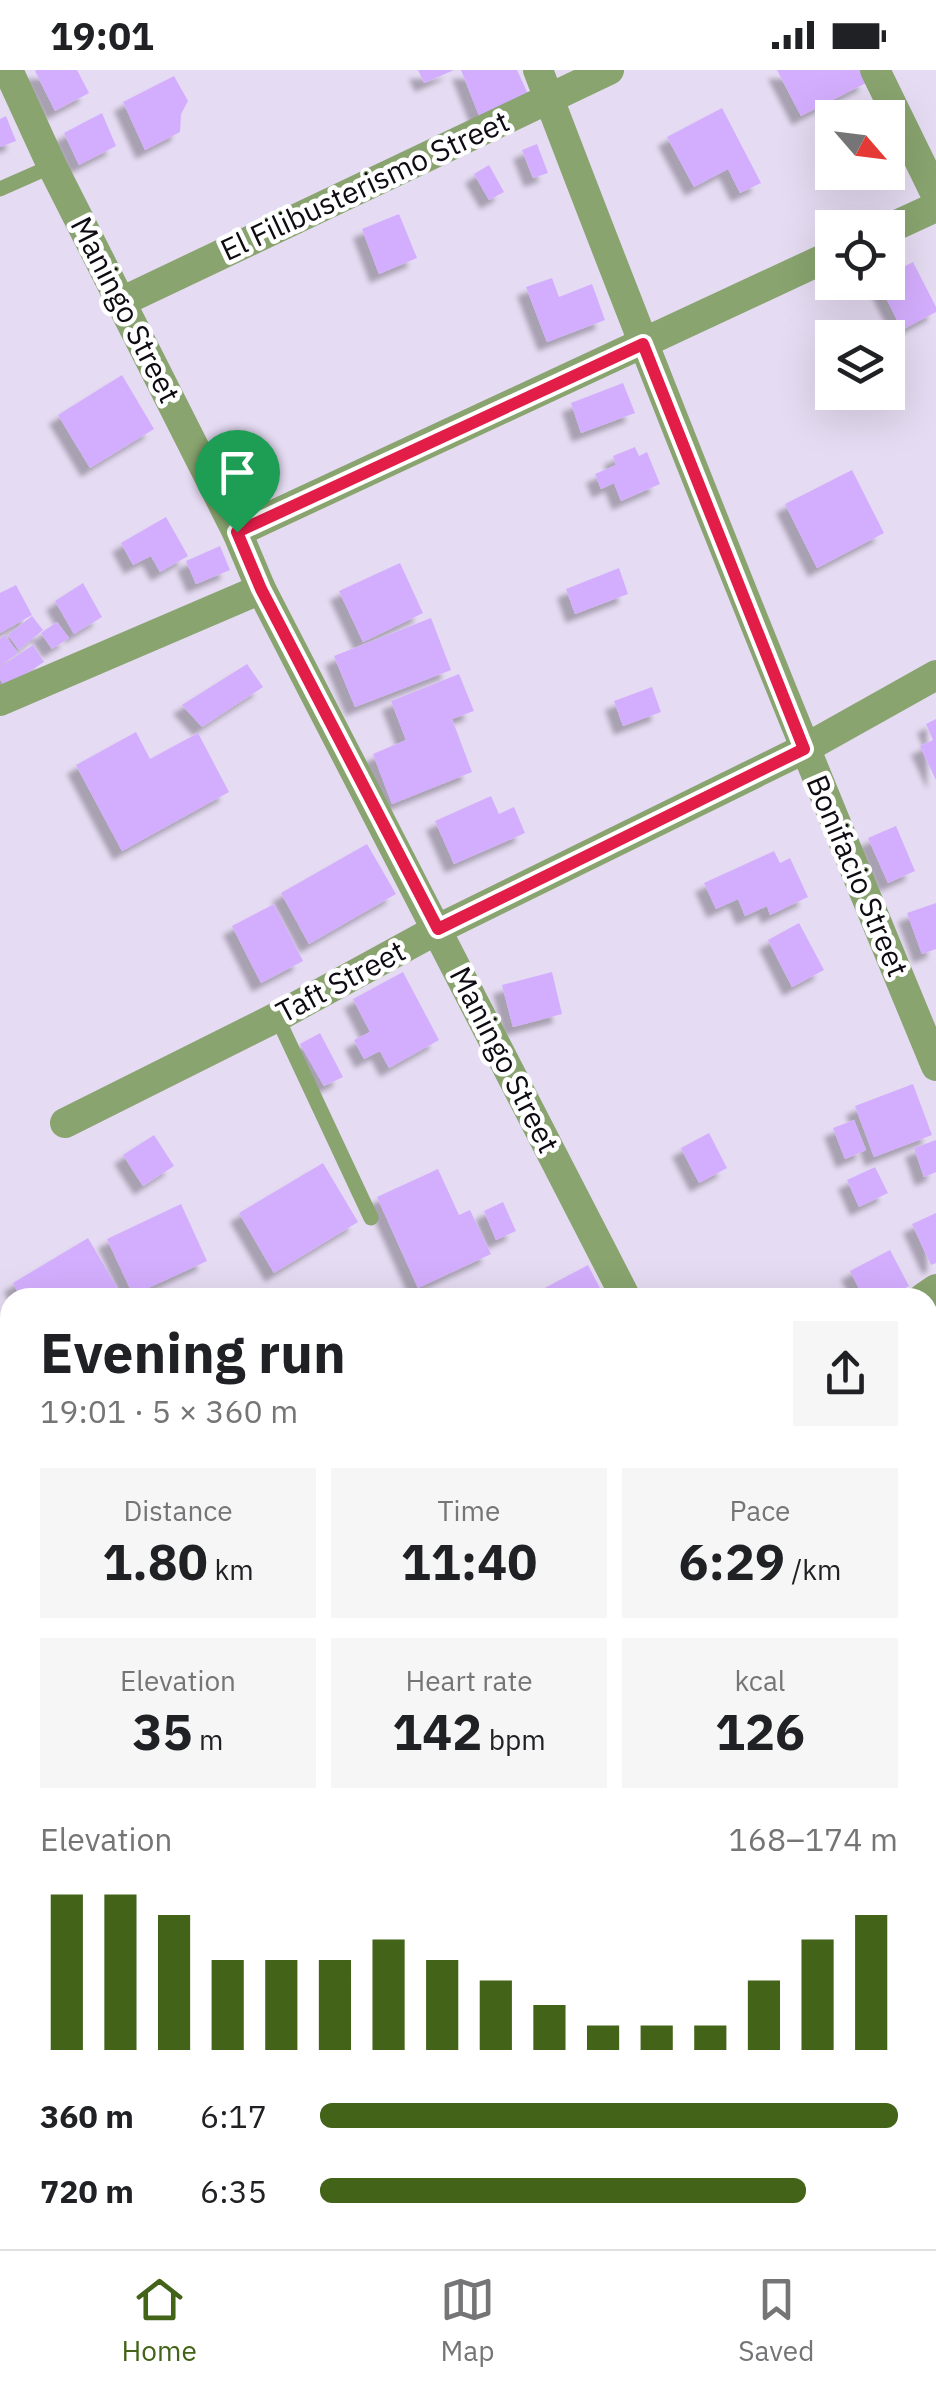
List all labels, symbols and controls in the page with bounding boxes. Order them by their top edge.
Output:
text: 19:01 [50,11,154,60]
north arrow [815,100,905,190]
map controls [815,100,905,410]
street label: El Filibusterismo Street [214,101,515,269]
street label: Maningo Street [63,210,190,409]
button: locate [815,210,905,300]
button: layers [815,320,905,410]
pin [195,430,280,533]
icon: arrive [210,445,265,500]
street label: Bonifacio Street [798,769,918,982]
street label: Taft Street [269,930,412,1031]
street label: Maningo Street [442,960,569,1159]
text: Evening run [40,1317,346,1388]
button: share [793,1321,898,1426]
text: 19:01 · 5 × 360 m [40,1390,298,1432]
text: Distance [123,1492,233,1529]
text: Time [438,1492,500,1529]
text: Pace [730,1492,790,1529]
text: 1.80 [102,1529,208,1594]
text: 11:40 [401,1529,537,1594]
text: 6:29 [678,1529,785,1594]
text: km [208,1551,254,1588]
text: /km [785,1551,842,1588]
text: Elevation [120,1662,236,1699]
text: Heart rate [405,1662,533,1699]
text: kcal [735,1662,785,1699]
text: 35 [132,1699,192,1764]
text: 142 [392,1699,482,1764]
text: 126 [715,1699,805,1764]
text: m [192,1721,224,1758]
text: bpm [482,1721,546,1758]
text: Elevation [40,1818,173,1860]
text: 168–174 m [728,1818,898,1860]
text: 360 m [40,2095,134,2137]
text: 6:17 [200,2095,267,2137]
text: 720 m [40,2170,134,2212]
text: 6:35 [200,2170,267,2212]
tab: Home [122,2272,197,2369]
tab: Map [440,2272,495,2369]
tab: Saved [738,2272,814,2369]

